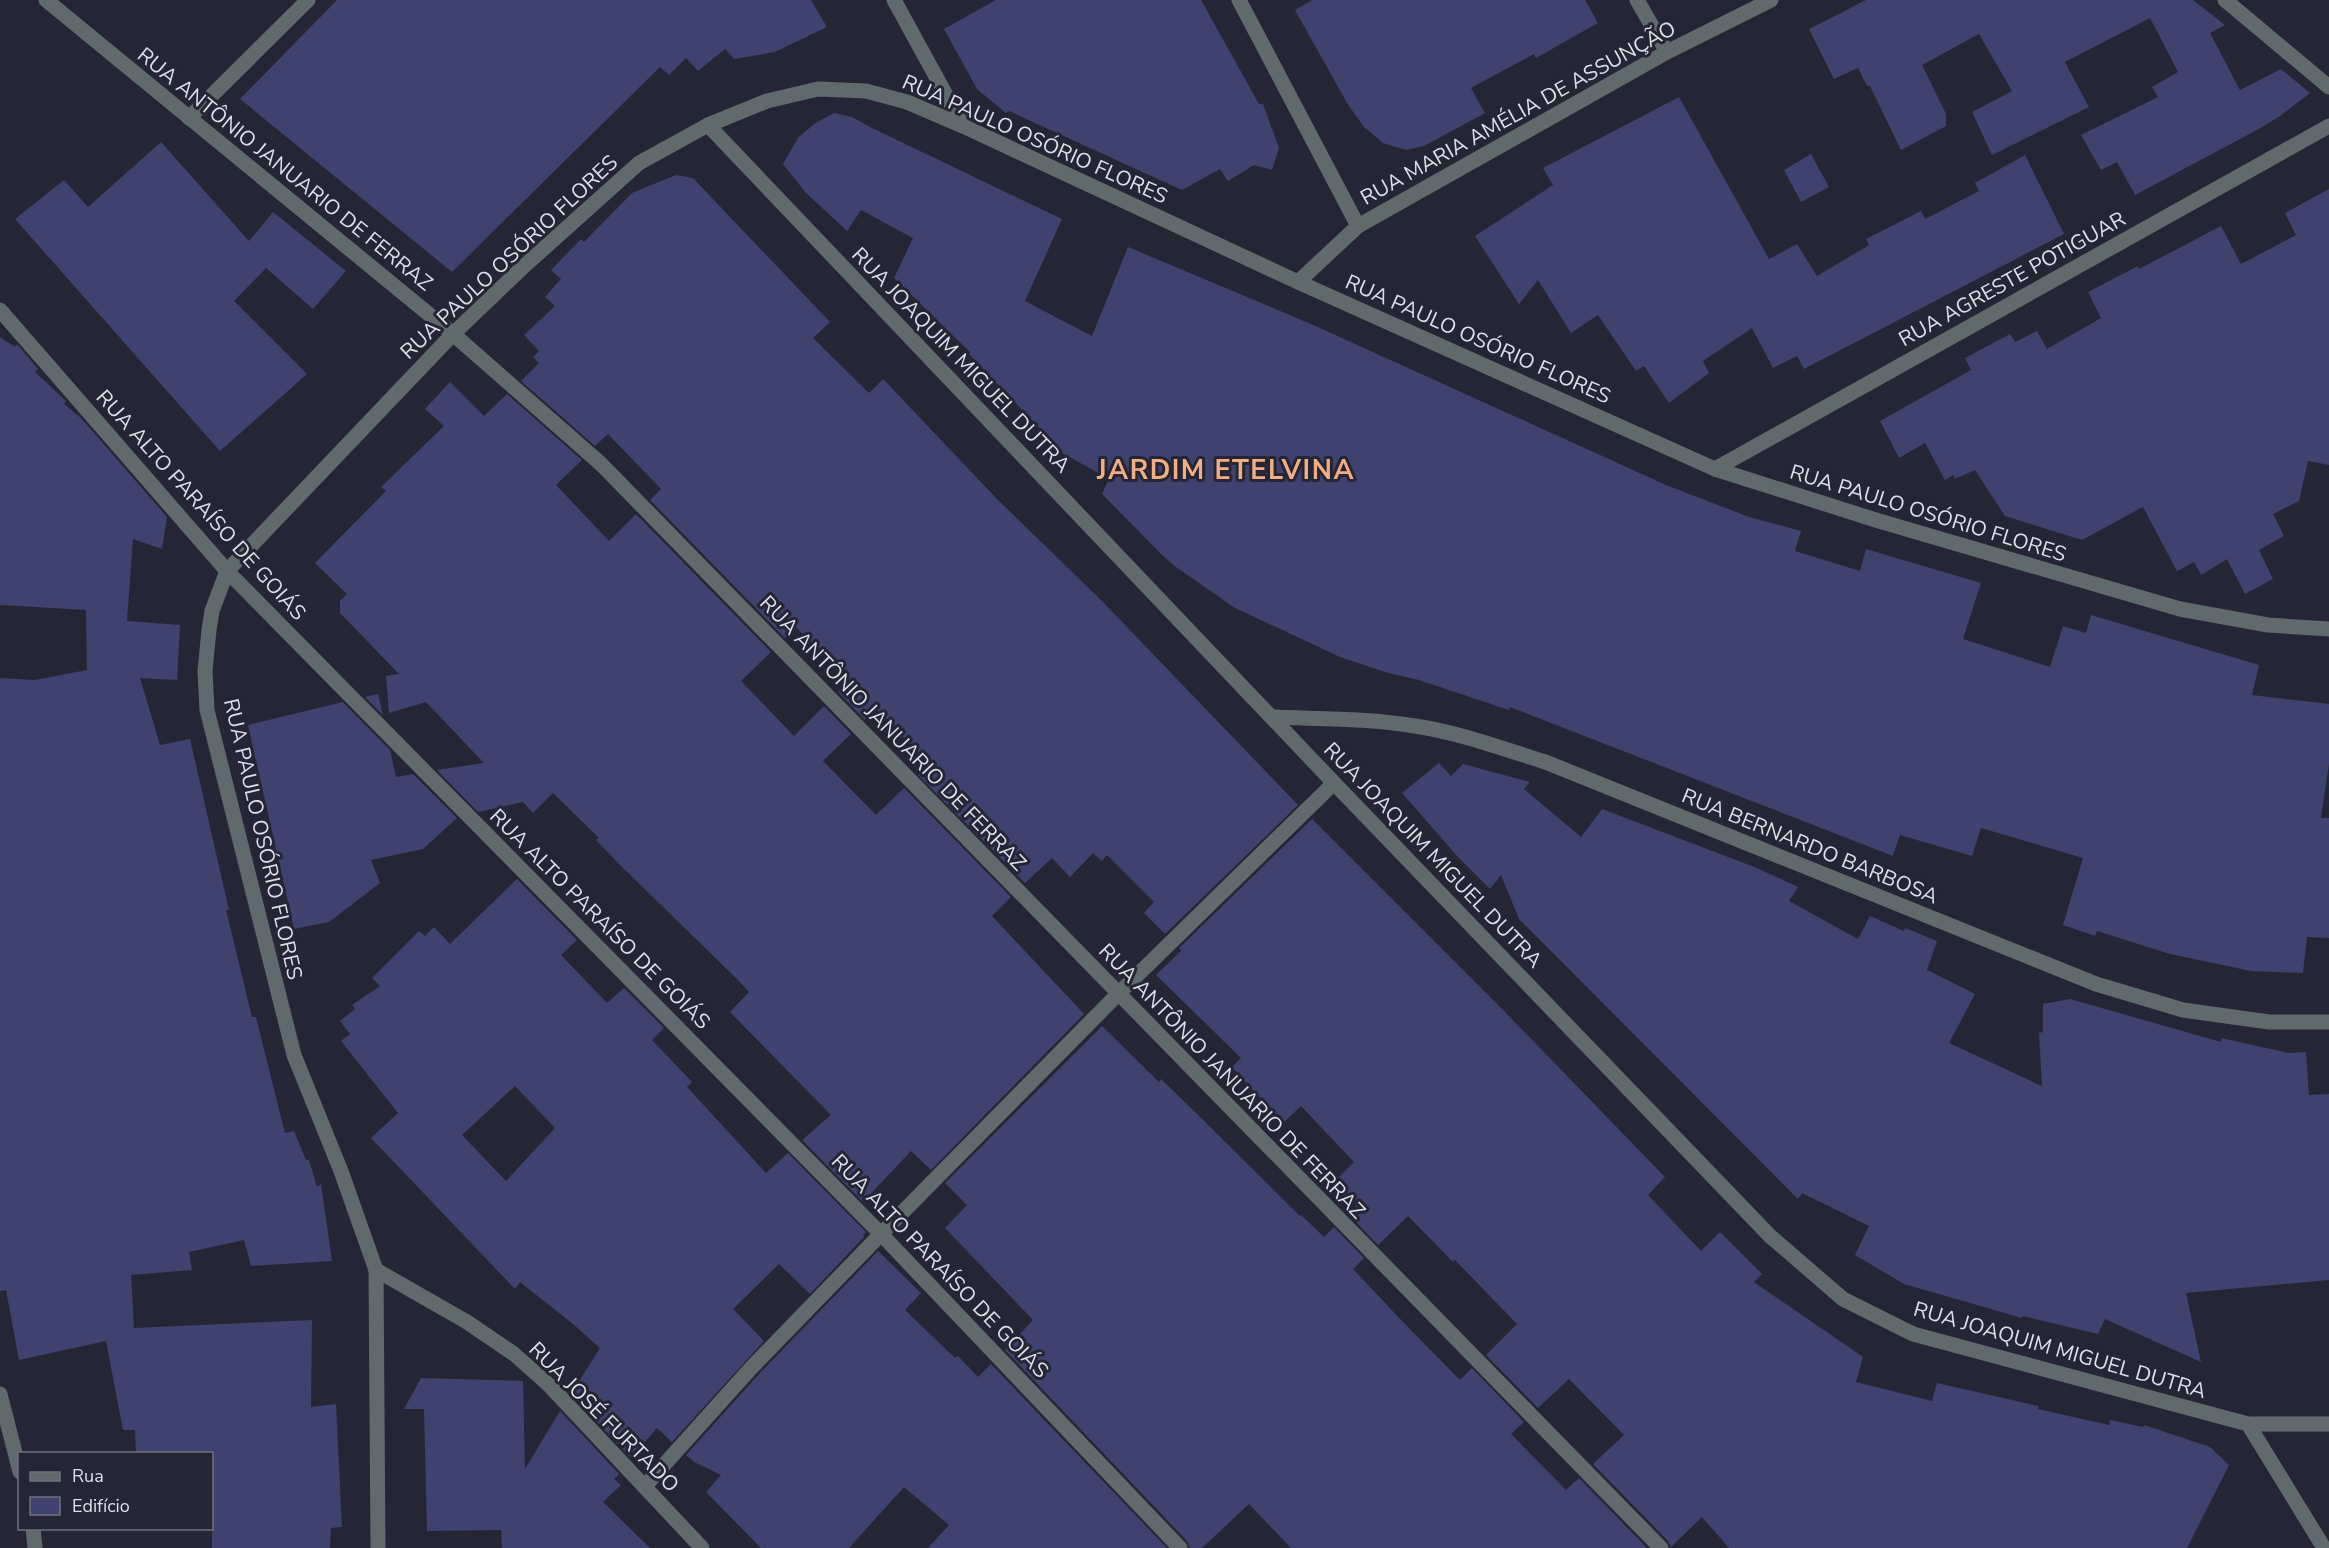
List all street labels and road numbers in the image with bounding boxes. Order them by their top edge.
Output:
street label: RUA MARIA AMÉLIA DE ASSUNÇÃO [1355,14,1681,212]
street label: RUA ANTÔNIO JANUARIO DE FERRAZ [131,41,439,297]
street label: RUA PAULO OSÓRIO FLORES [898,68,1172,210]
street label: RUA PAULO OSÓRIO FLORES [394,149,624,365]
street label: RUA AGRESTE POTIGUAR [1894,205,2130,353]
street label: RUA JOAQUIM MIGUEL DUTRA [846,241,1076,479]
street label: RUA PAULO OSÓRIO FLORES [1341,268,1615,410]
street label: RUA ALTO PARAÍSO DE GOIÁS [90,384,312,626]
street label: RUA PAULO OSÓRIO FLORES [1786,458,2070,568]
street label: RUA ANTÔNIO JANUARIO DE FERRAZ [754,589,1032,877]
street label: RUA PAULO OSÓRIO FLORES [217,696,309,982]
street label: RUA JOAQUIM MIGUEL DUTRA [1318,736,1548,974]
street label: RUA BERNARDO BARBOSA [1678,782,1942,910]
street label: RUA ALTO PARAÍSO DE GOIÁS [484,803,716,1035]
street label: RUA ANTÔNIO JANUARIO DE FERRAZ [1093,937,1371,1225]
street label: RUA ALTO PARAÍSO DE GOIÁS [825,1148,1055,1384]
street label: RUA JOAQUIM MIGUEL DUTRA [1910,1295,2210,1405]
street label: RUA JOSÉ FURTADO [523,1336,685,1498]

